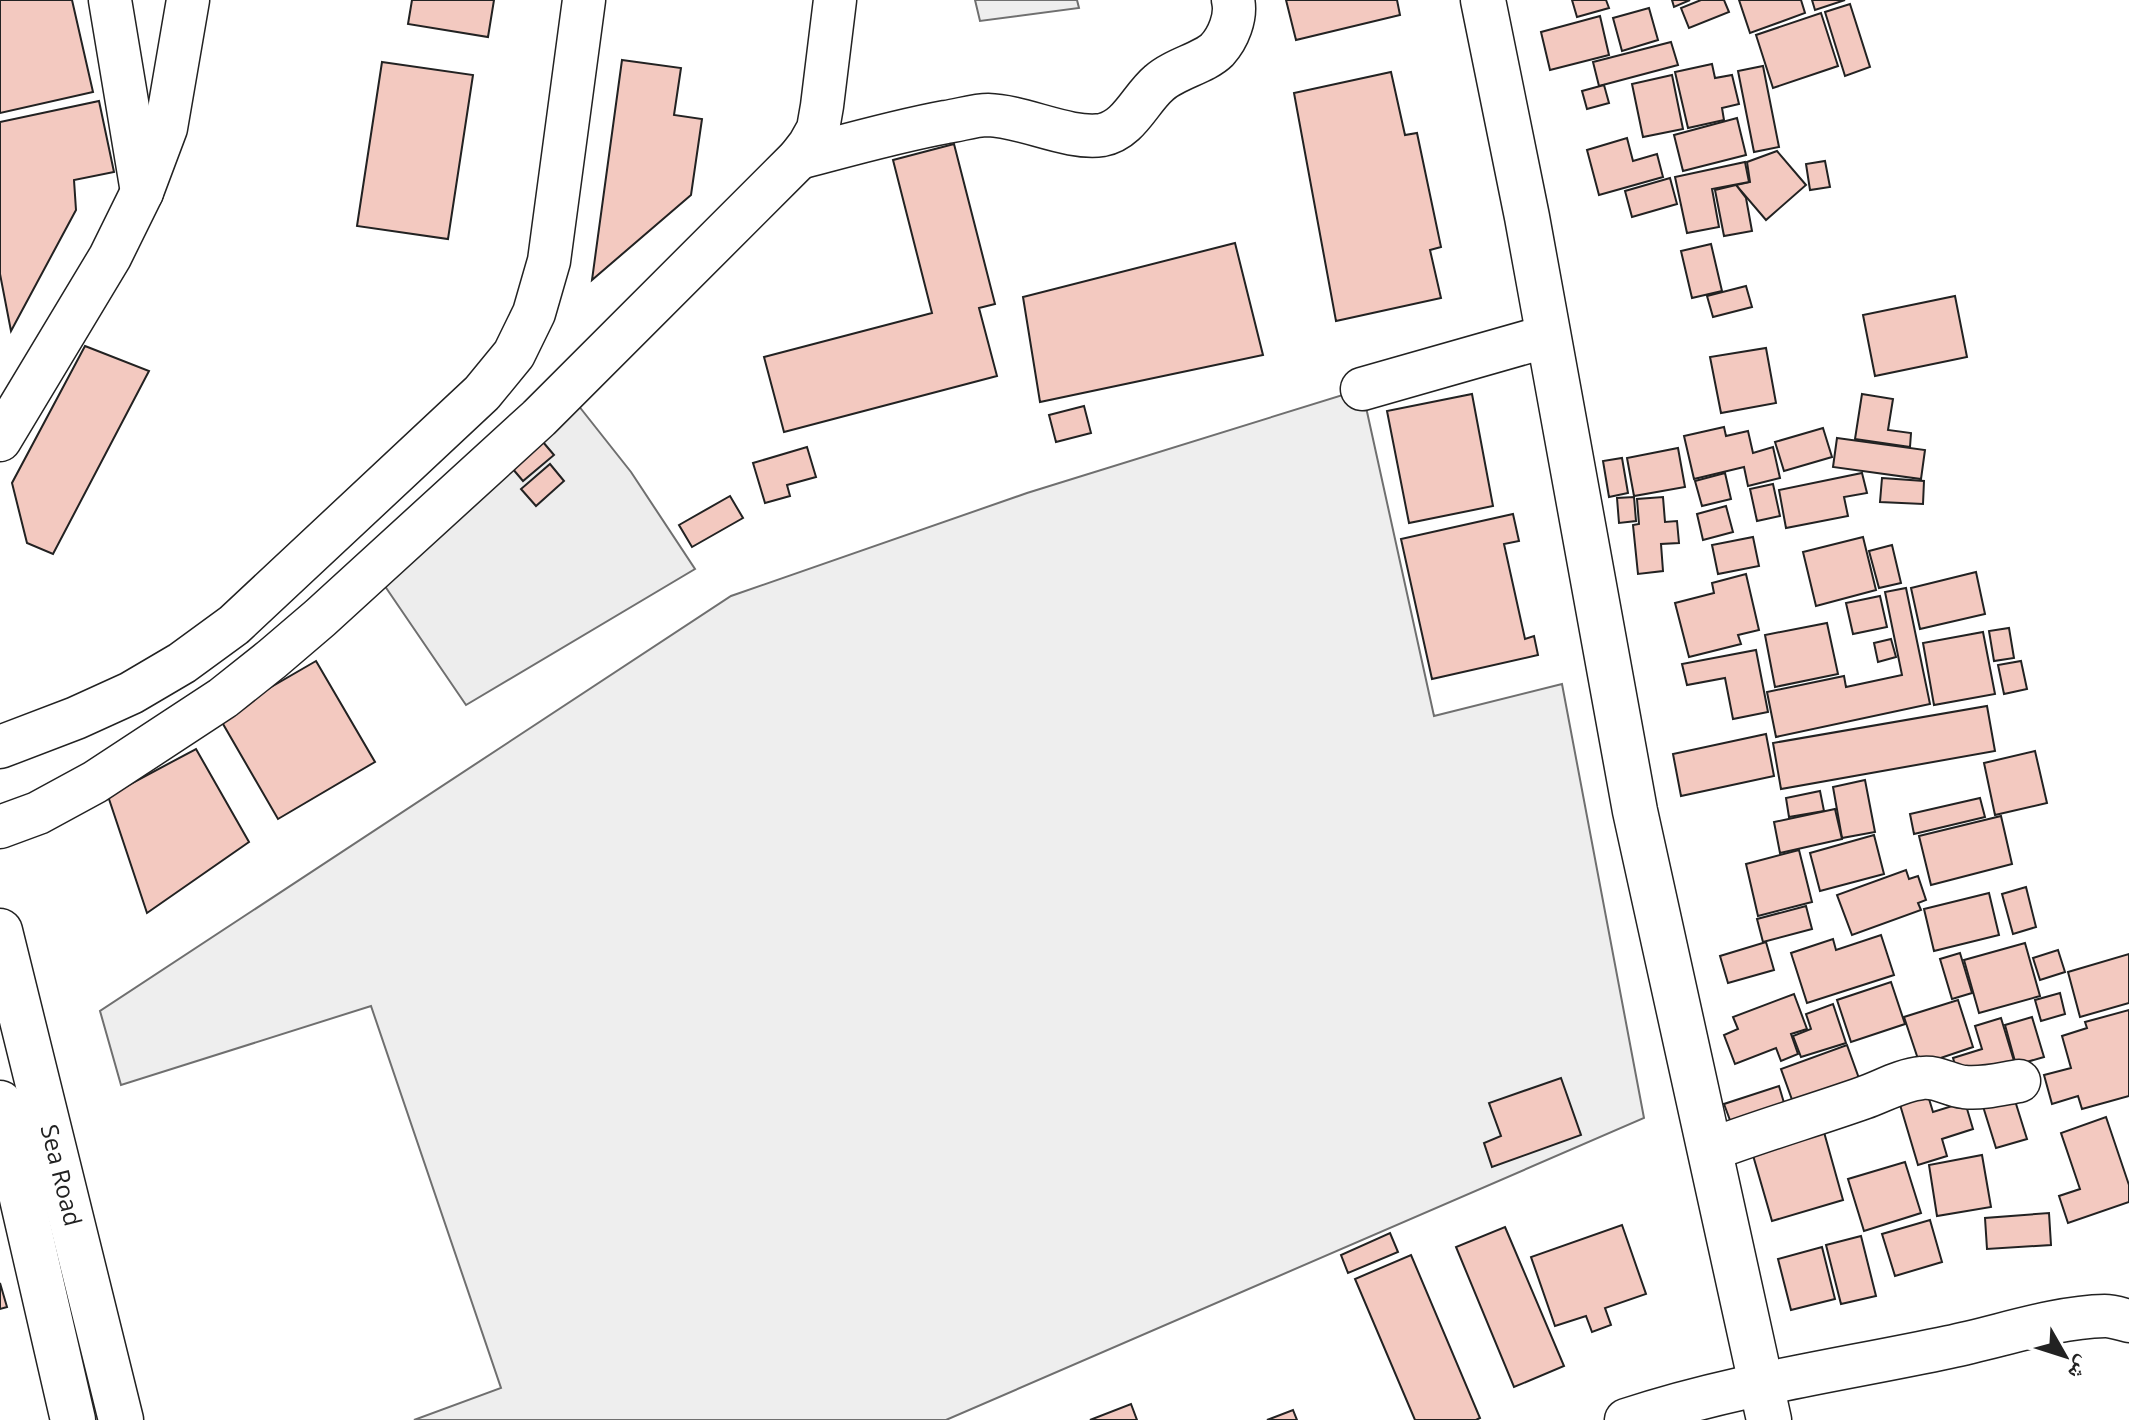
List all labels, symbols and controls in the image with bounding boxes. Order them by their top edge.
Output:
street label: Sea Road [33,1121,91,1229]
north arrow [2025,1316,2105,1396]
text: ش [2062,1351,2100,1388]

